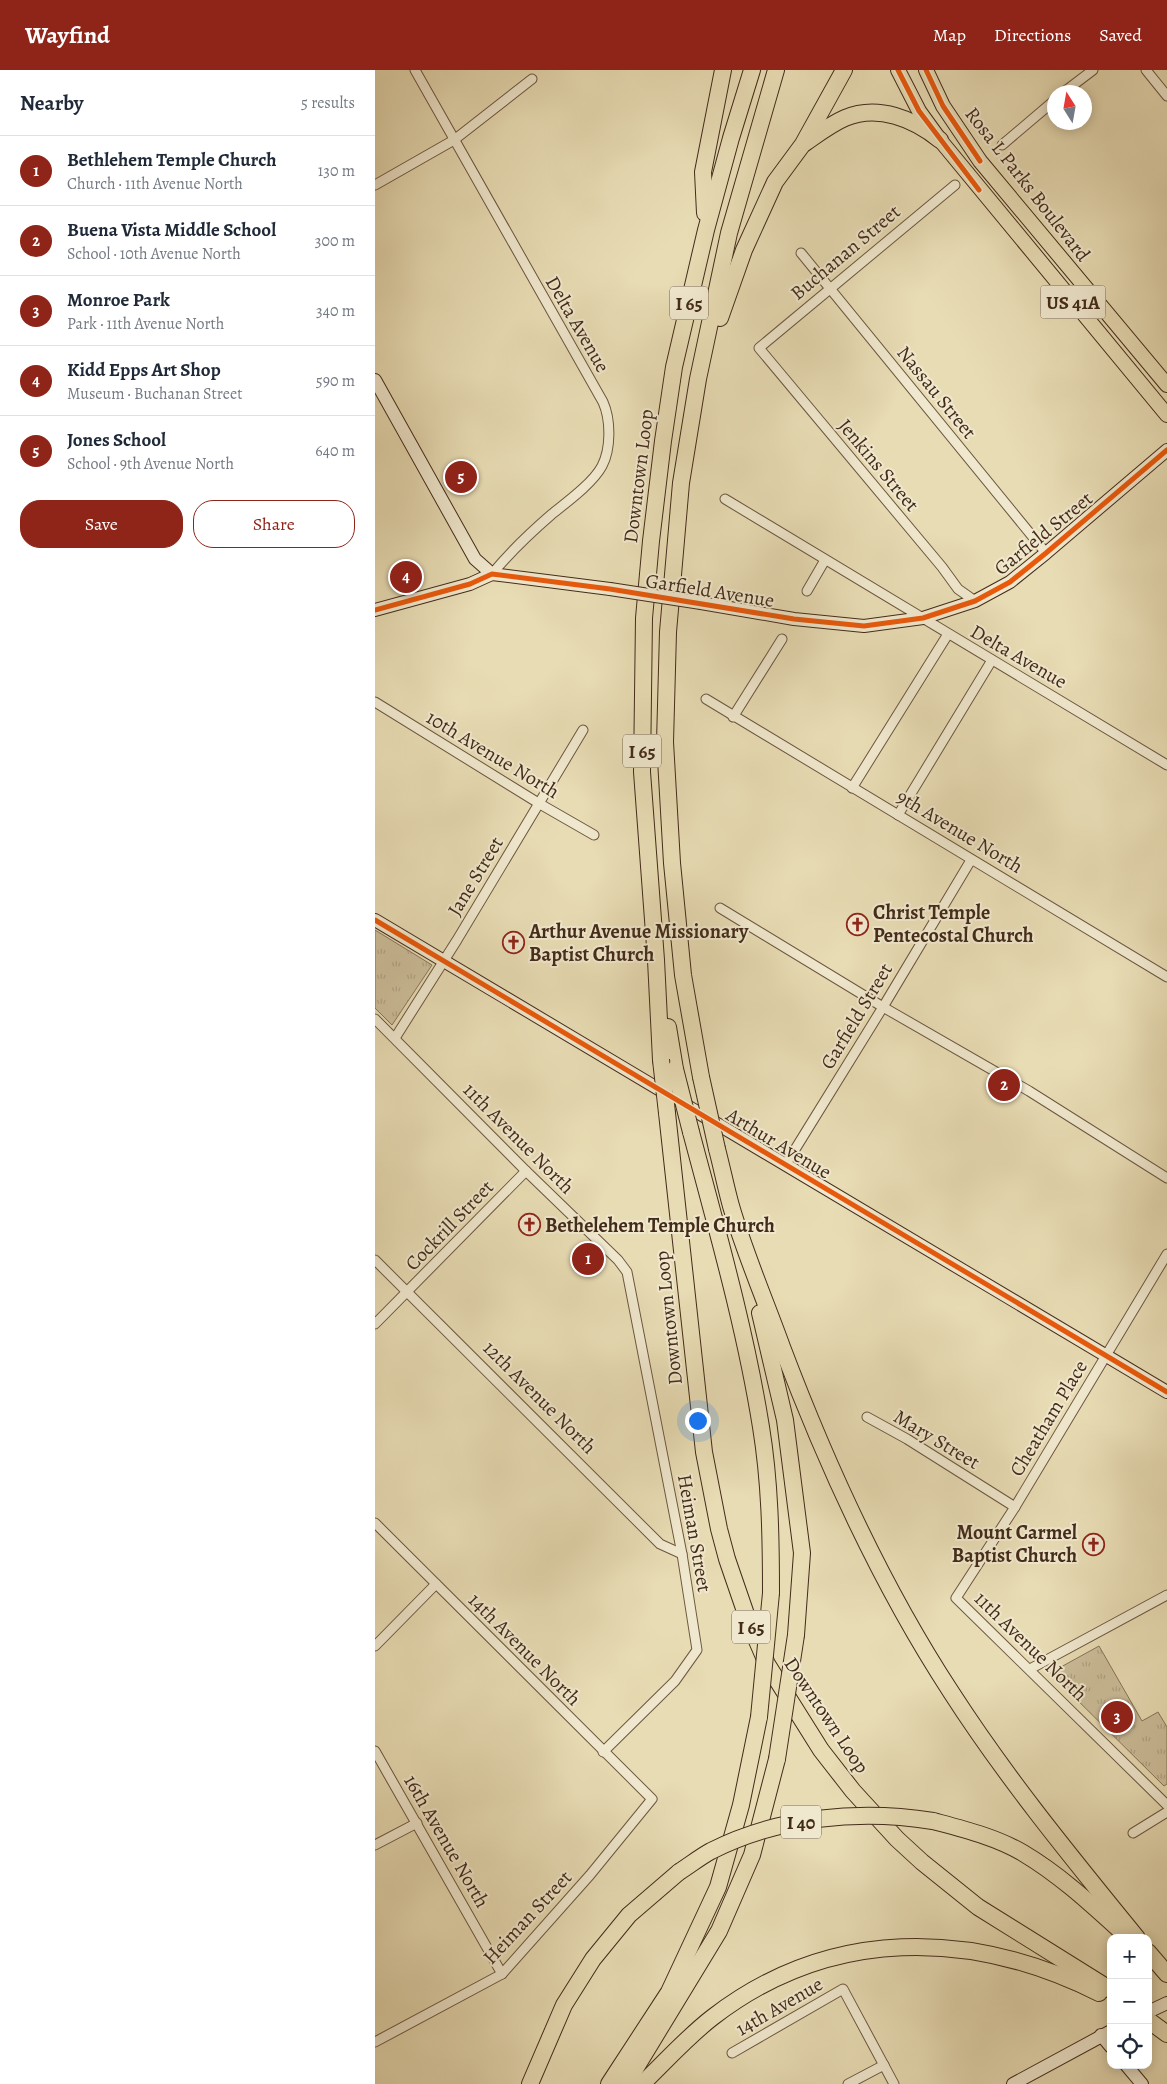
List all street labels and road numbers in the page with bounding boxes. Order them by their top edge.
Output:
street label: Rosa L Parks Boulevard [959,102,1097,267]
street label: Buchanan Street [785,198,906,306]
street label: Delta Avenue [539,271,616,378]
road number: US 41A [1041,286,1105,318]
road number: I 65 [670,287,708,320]
street label: Nassau Street [891,340,983,445]
street label: Downtown Loop [617,408,660,545]
street label: Jenkins Street [832,413,926,518]
street label: Garfield Street [988,485,1099,582]
street label: Garfield Avenue [644,567,776,614]
street label: Delta Avenue [966,618,1072,695]
street label: 10th Avenue North [421,704,565,805]
road number: I 65 [623,734,661,768]
street label: 9th Avenue North [892,783,1028,880]
street label: Jane Street [441,831,510,921]
street label: Garfield Street [814,958,899,1074]
street label: 11th Avenue North [457,1077,581,1200]
street label: Arthur Avenue [720,1101,836,1185]
street label: Cockrill Street [399,1174,500,1277]
street label: Downtown Loop [648,1250,689,1386]
street label: 12th Avenue North [477,1335,602,1460]
street label: Cheatham Place [1003,1355,1094,1481]
street label: Mary Street [889,1403,985,1476]
street label: Heiman Street [671,1472,718,1595]
street label: 11th Avenue North [968,1585,1093,1707]
street label: 14th Avenue North [462,1587,587,1712]
road number: I 65 [732,1610,770,1644]
street label: Downtown Loop [778,1652,875,1779]
street label: 16th Avenue North [397,1770,496,1913]
road number: I 40 [781,1805,821,1838]
street label: Heiman Street [477,1864,578,1970]
street label: 14th Avenue [731,1971,828,2042]

